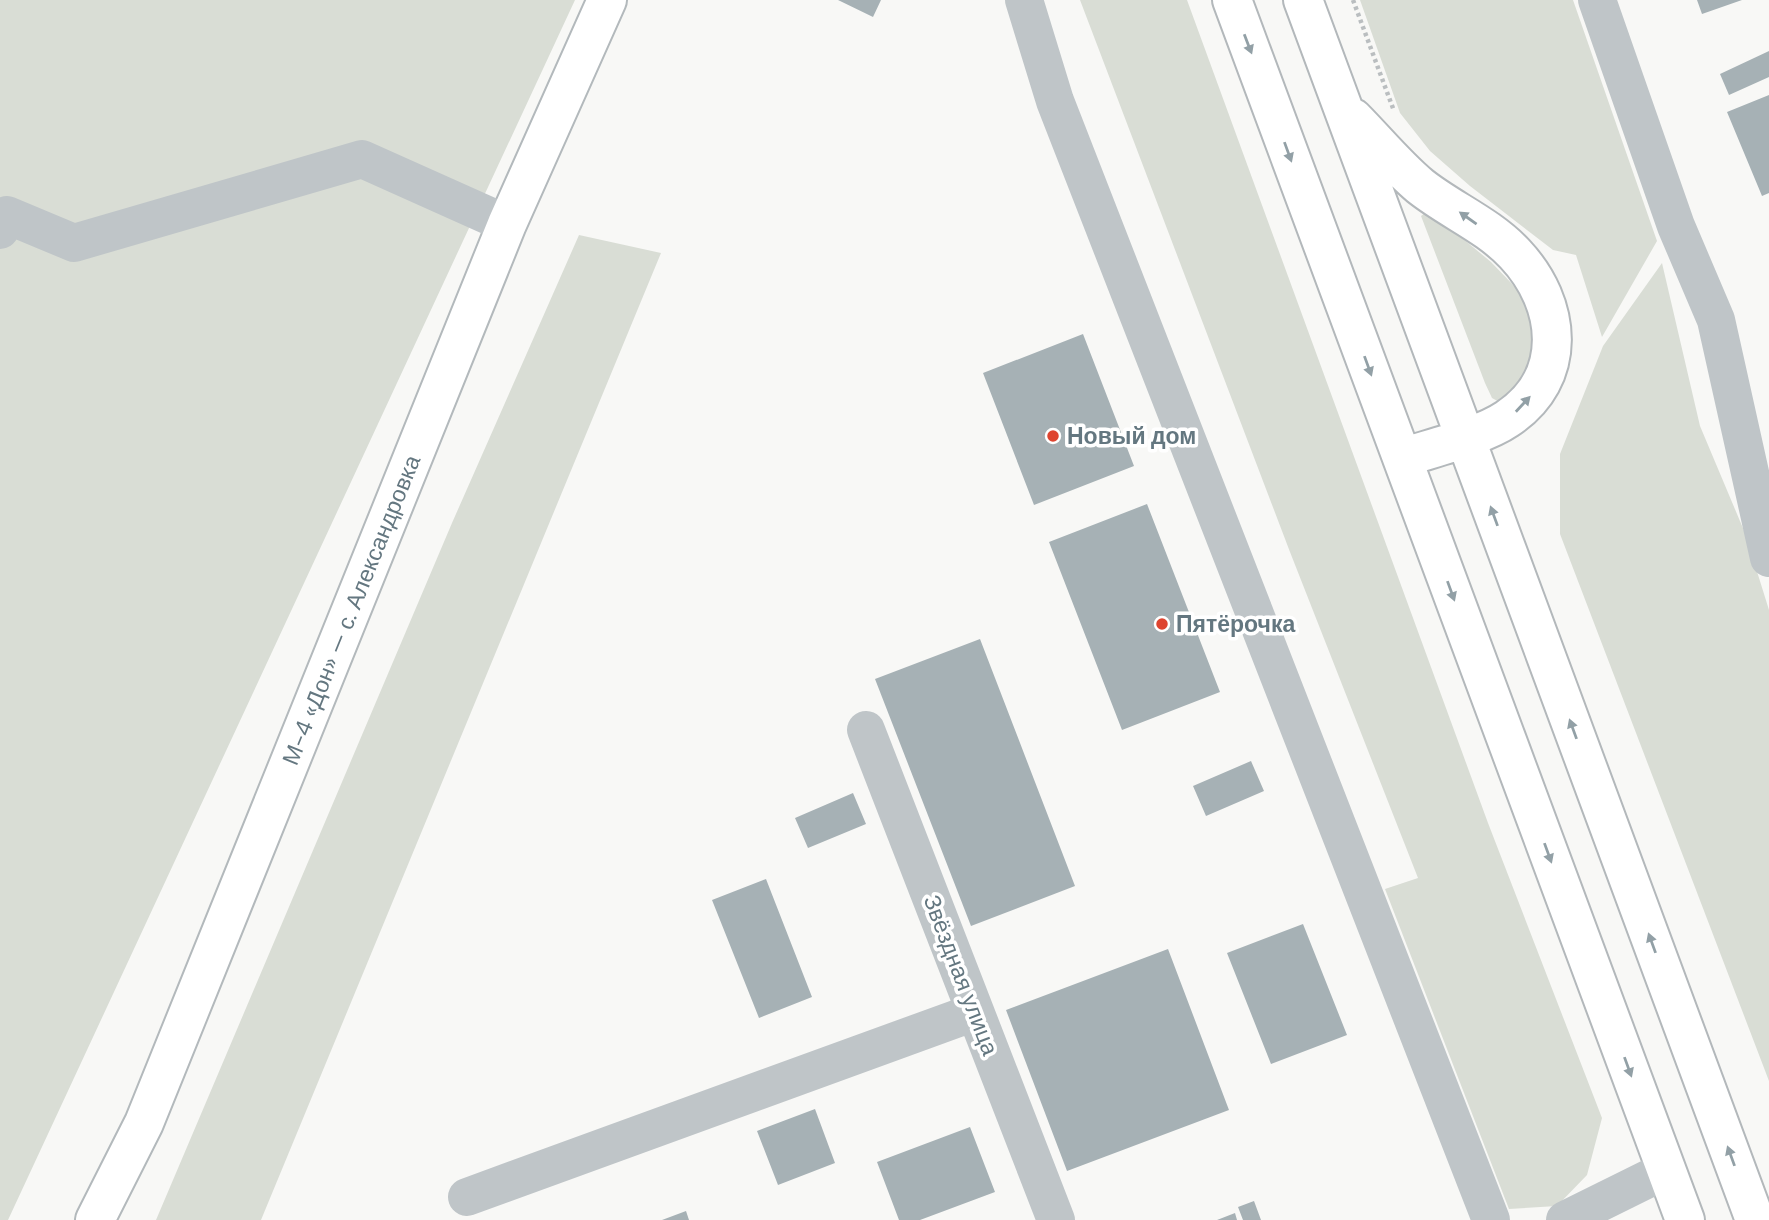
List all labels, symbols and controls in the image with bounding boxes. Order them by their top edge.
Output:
one-way arrow [1243,34,1254,55]
one-way arrow [1283,142,1294,163]
one-way arrow [1459,211,1477,225]
one-way arrow [1363,355,1374,376]
one-way arrow [1515,396,1531,413]
place label: Новый дом [1067,421,1196,451]
marker: Новый дом [1045,428,1061,444]
street label: М-4 «Дон» — с. Александровка [275,450,427,769]
one-way arrow [1489,505,1500,526]
one-way arrow [1446,580,1457,601]
place label: Пятёрочка [1176,609,1295,639]
marker: Пятёрочка [1154,616,1170,632]
one-way arrow [1568,719,1579,740]
one-way arrow [1543,843,1554,864]
street label: Звёздная улица [917,890,1005,1060]
one-way arrow [1646,932,1657,953]
one-way arrow [1622,1056,1633,1077]
one-way arrow [1725,1145,1736,1166]

